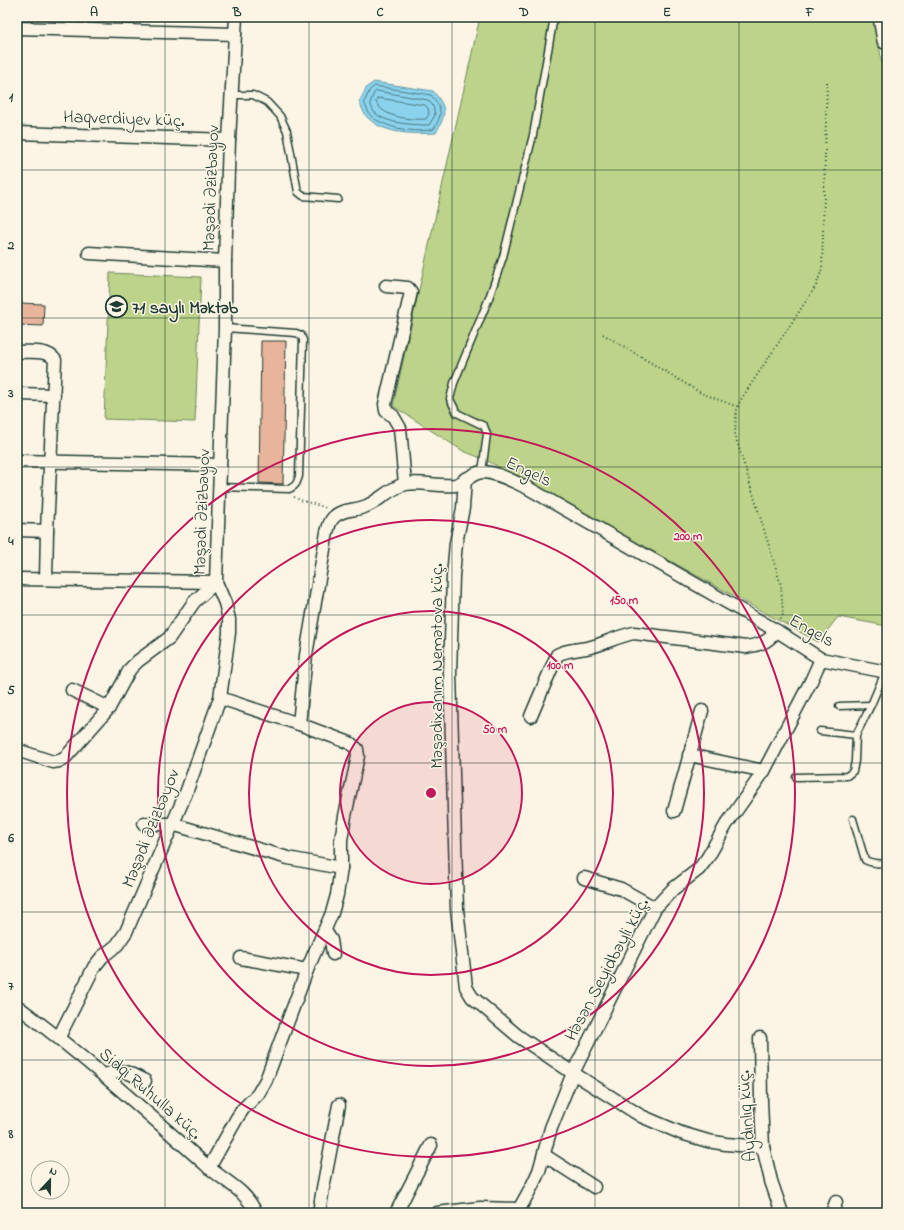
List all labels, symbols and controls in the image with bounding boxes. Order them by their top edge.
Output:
text: A [90,3,98,22]
text: B [232,3,242,22]
text: C [376,3,384,22]
text: D [518,3,529,22]
text: E [663,3,671,22]
text: F [805,3,815,22]
text: 1 [9,88,14,107]
street label: Haqverdiyev küç. [63,105,185,135]
street label: Məşədi Əzizbəyov [197,125,227,252]
text: 2 [7,236,15,255]
school or university icon: 71 saylı Məktəb [104,294,130,320]
place label: 71 saylı Məktəb [132,296,238,323]
text: 3 [7,384,14,403]
street label: Məşədi Əzizbəyov [188,449,218,576]
street label: Engels [500,451,555,496]
text: 200 m [673,528,703,546]
text: 4 [7,532,14,551]
street label: Məşədixanım Nemətova küç. [425,563,451,769]
text: 150 m [610,592,639,610]
street label: Engels [783,609,838,656]
text: 100 m [547,657,574,675]
text: 5 [7,681,15,700]
text: 50 m [483,721,508,739]
street label: Məşədi Əzizbəyov [116,765,188,892]
centre of rings [424,786,438,800]
text: 6 [7,829,14,848]
street label: Həsən Seyidbəyli küç. [559,893,657,1046]
text: 7 [8,977,14,996]
street label: Sidqi Ruhulla küç. [92,1042,207,1147]
street label: Aydınlıq küç. [732,1069,764,1163]
text: 8 [8,1125,14,1144]
north arrow [30,1160,70,1200]
text: N [47,1163,60,1180]

